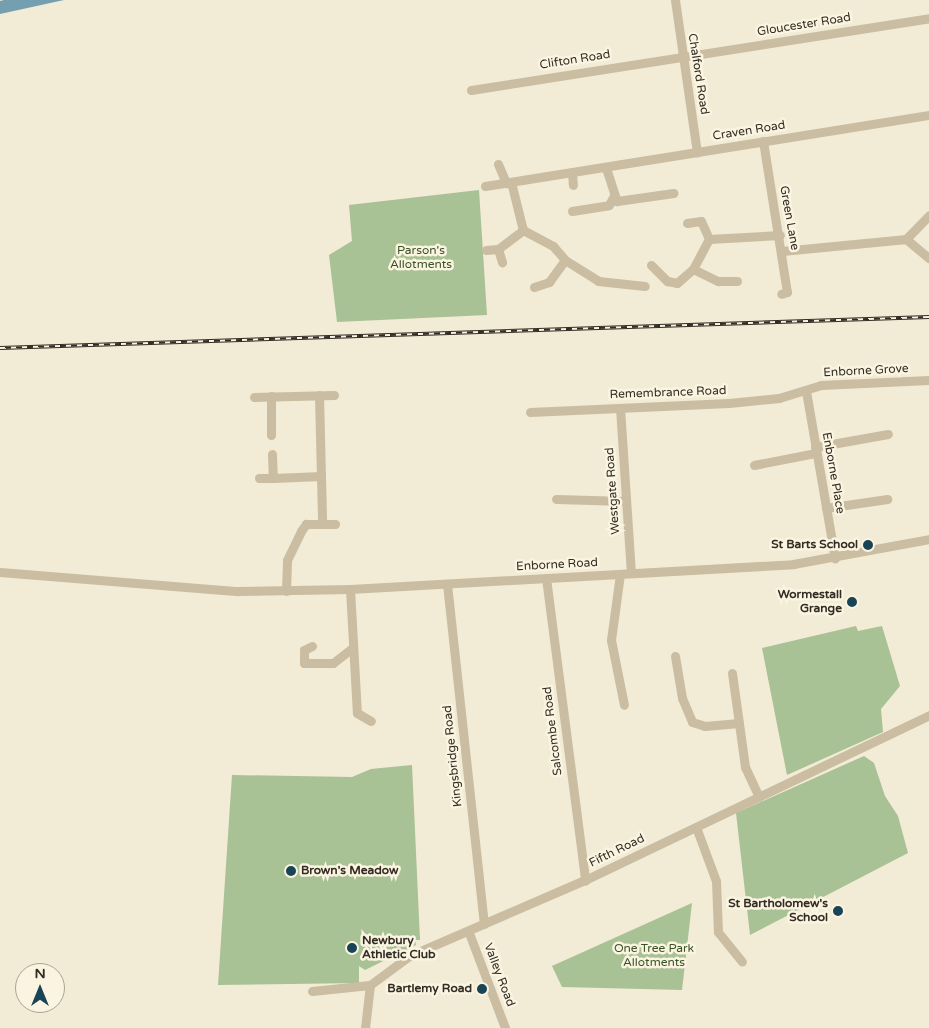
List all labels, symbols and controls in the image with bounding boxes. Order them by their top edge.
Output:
street label: Gloucester Road [756,10,852,40]
street label: Chalford Road [684,32,712,116]
street label: Clifton Road [539,47,611,73]
street label: Craven Road [712,118,786,144]
street label: Green Lane [776,185,802,251]
park label: Parson's Allotments [390,244,452,272]
street label: Enborne Grove [823,362,909,380]
street label: Remembrance Road [609,384,727,402]
street label: Enborne Place [819,431,847,515]
street label: Westgate Road [603,447,623,535]
place label: St Barts School [771,538,858,552]
marker: St Barts School [862,539,874,551]
street label: Enborne Road [516,556,598,574]
place label: Wormestall Grange [778,588,842,616]
marker: Wormestall Grange [846,596,858,608]
street label: Salcombe Road [540,686,566,776]
street label: Kingsbridge Road [441,705,465,807]
street label: Fifth Road [587,831,647,871]
place label: Brown's Meadow [301,864,398,878]
marker: Brown's Meadow [285,865,297,877]
place label: St Bartholomew's School [728,897,828,925]
marker: St Bartholomew's School [832,905,844,917]
place label: Newbury Athletic Club [362,934,436,962]
street label: Valley Road [480,941,518,1009]
marker: Newbury Athletic Club [346,942,358,954]
park label: One Tree Park Allotments [614,942,694,970]
north arrow [15,963,65,1013]
text: N [34,965,46,982]
place label: Bartlemy Road [387,982,472,996]
marker: Bartlemy Road [476,983,488,995]

